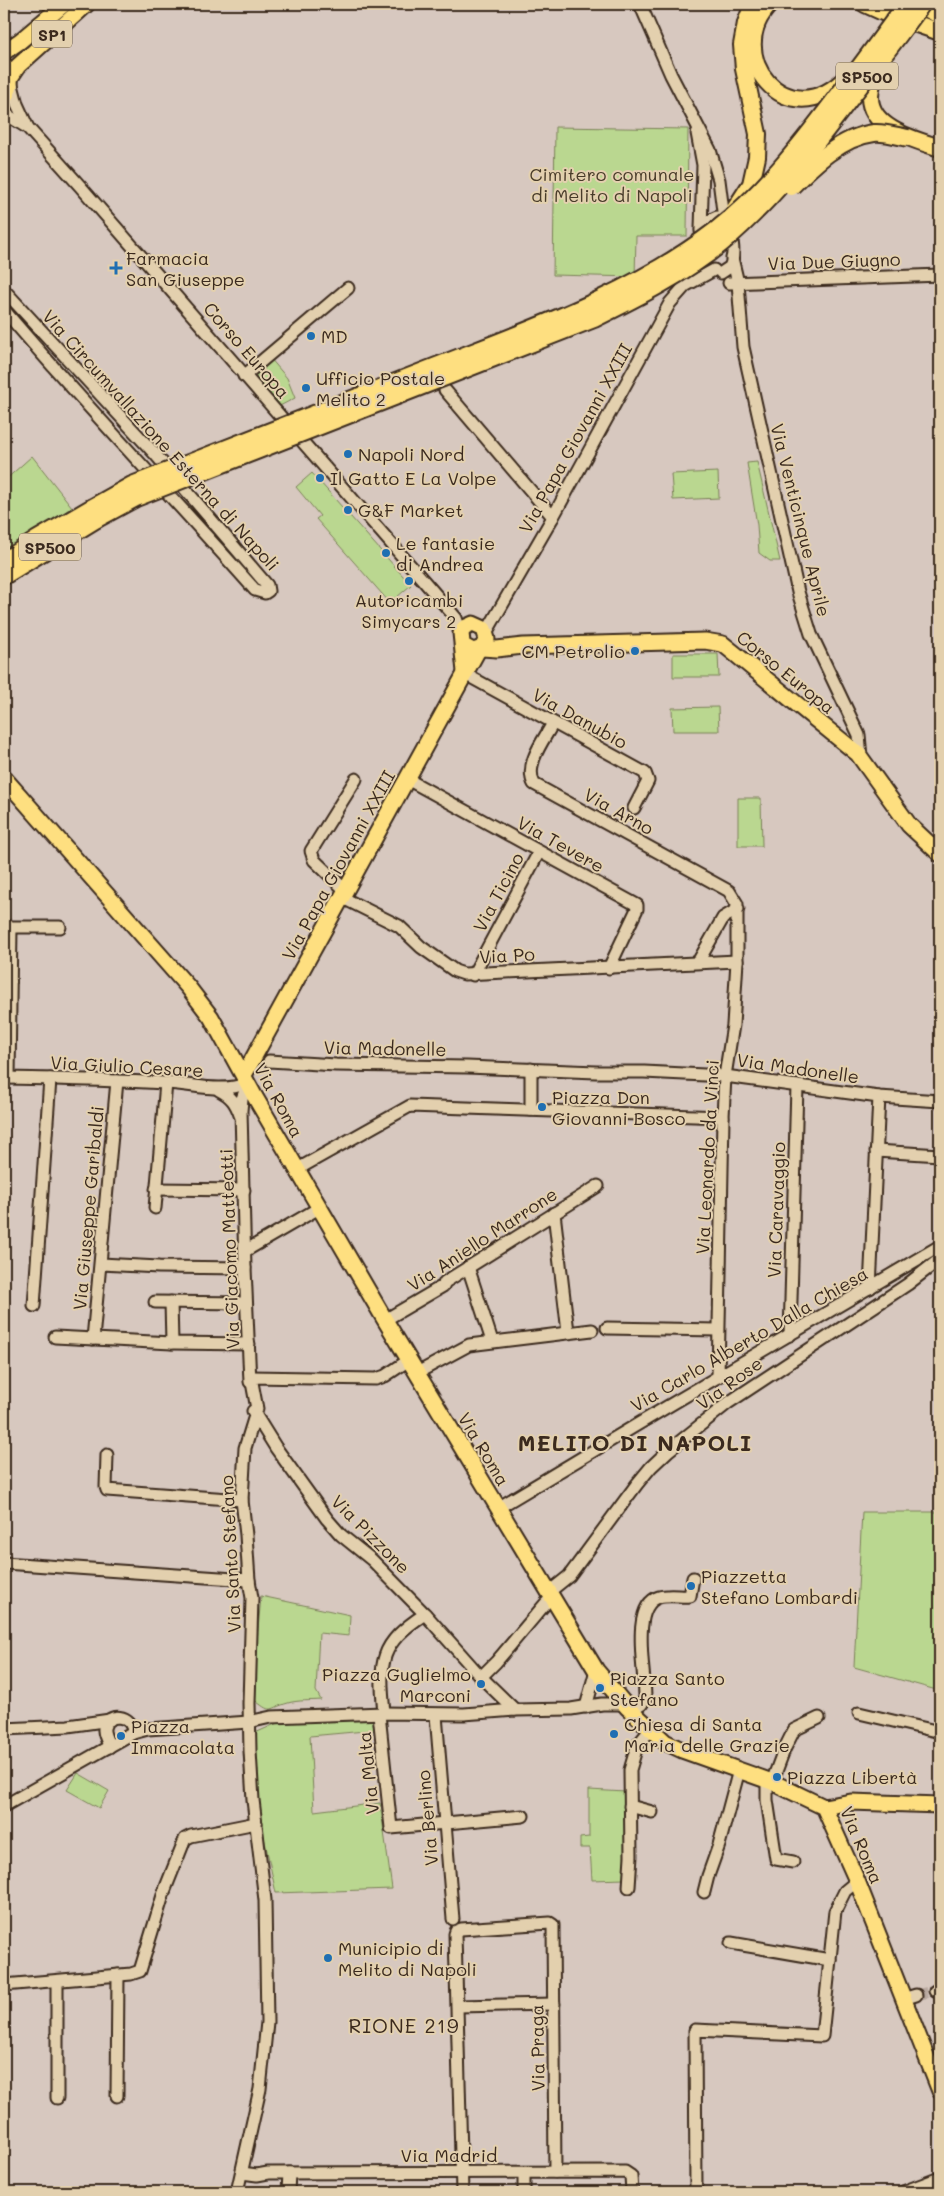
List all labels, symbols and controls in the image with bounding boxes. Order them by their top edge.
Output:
road number: SP1 [32,20,72,48]
road number: SP500 [836,62,898,90]
park label: Cimitero comunale di Melito di Napoli [529,162,695,207]
place label: Farmacia San Giuseppe [126,246,245,291]
street label: Via Due Giugno [767,247,901,275]
marker: Farmacia San Giuseppe [110,262,122,274]
street label: Corso Europa [199,297,295,403]
street label: Via Circumvallazione Esterna di Napoli [37,304,285,576]
place label: MD [321,324,348,348]
marker: MD [305,330,317,342]
street label: Via Papa Giovanni XXIII [513,339,637,537]
place label: Ufficio Postale Melito 2 [316,366,445,411]
marker: Ufficio Postale Melito 2 [300,382,312,394]
street label: Via Venticinque Aprile [765,421,837,619]
place label: Napoli Nord [358,442,464,466]
marker: Napoli Nord [342,448,354,460]
place label: Il Gatto E La Volpe [330,466,497,490]
marker: Il Gatto E La Volpe [314,472,326,484]
place label: G&F Market [358,498,463,522]
marker: G&F Market [342,504,354,516]
place label: Le fantasie di Andrea [396,531,495,576]
road number: SP500 [19,534,81,560]
marker: Le fantasie di Andrea [380,547,392,559]
marker: Autoricambi Simycars 2 [403,575,415,587]
place label: Autoricambi Simycars 2 [355,588,463,633]
street label: Corso Europa [732,625,840,719]
place label: CM Petrolio [522,639,625,663]
marker: CM Petrolio [629,645,641,657]
street label: Via Danubio [528,682,632,754]
street label: Via Papa Giovanni XXIII [276,766,400,964]
street label: Via Arno [580,782,658,840]
street label: Via Tevere [513,810,609,878]
street label: Via Ticino [467,848,529,936]
street label: Via Po [479,942,536,968]
street label: Via Madonelle [323,1035,447,1061]
street label: Via Madonelle [735,1048,861,1088]
street label: Via Giulio Cesare [50,1050,204,1082]
street label: Via Roma [249,1058,309,1142]
street label: Via Leonardo da Vinci [690,1059,724,1255]
place label: Piazza Don Giovanni Bosco [552,1085,686,1130]
marker: Piazza Don Giovanni Bosco [536,1101,548,1113]
street label: Via Giuseppe Garibaldi [67,1105,109,1311]
street label: Via Caravaggio [762,1141,790,1278]
street label: Via Giacomo Matteotti [214,1148,244,1350]
street label: Via Aniello Marrone [402,1182,562,1296]
street label: Via Carlo Alberto Dalla Chiesa [626,1261,872,1417]
street label: Via Rose [691,1351,767,1415]
street label: Via Roma [453,1408,515,1490]
district label: MELITO DI NAPOLI [518,1428,752,1457]
street label: Via Santo Stefano [214,1474,246,1633]
street label: Via Pizzone [326,1489,416,1579]
place label: Piazzetta Stefano Lombardi [701,1564,858,1609]
marker: Piazzetta Stefano Lombardi [685,1580,697,1592]
place label: Piazza Guglielmo Marconi [322,1662,471,1707]
place label: Piazza Santo Stefano [610,1666,725,1711]
marker: Piazza Guglielmo Marconi [475,1678,487,1690]
marker: Piazza Santo Stefano [594,1682,606,1694]
place label: Chiesa di Santa Maria delle Grazie [624,1712,790,1757]
place label: Piazza Immacolata [131,1714,235,1759]
marker: Chiesa di Santa Maria delle Grazie [608,1728,620,1740]
marker: Piazza Immacolata [115,1730,127,1742]
street label: Via Malta [352,1730,384,1816]
place label: Piazza Libertà [787,1765,917,1789]
street label: Via Berlino [411,1769,443,1867]
marker: Piazza Libertà [771,1771,783,1783]
street label: Via Roma [835,1803,889,1887]
place label: Municipio di Melito di Napoli [338,1936,477,1981]
marker: Municipio di Melito di Napoli [322,1952,334,1964]
street label: Via Praga [524,2004,550,2092]
district label: RIONE 219 [349,2012,459,2038]
street label: Via Madrid [401,2143,497,2167]

